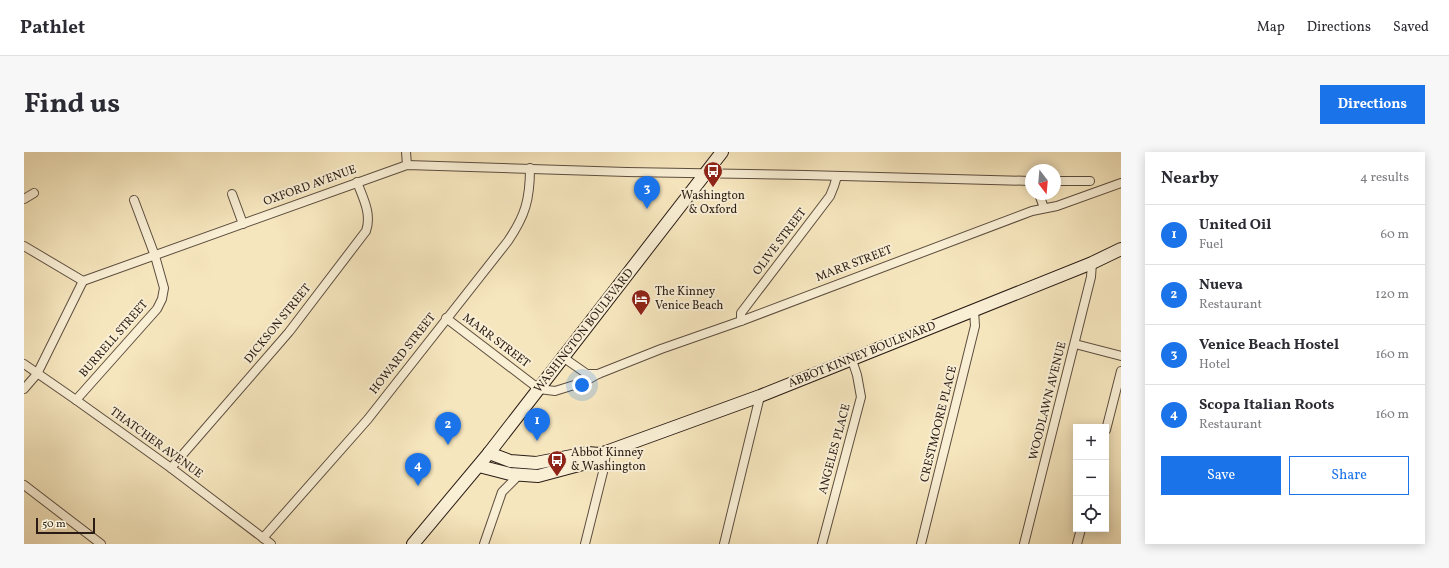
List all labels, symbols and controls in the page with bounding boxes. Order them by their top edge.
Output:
text: Pathlet [20,15,85,41]
text: Map [1257,18,1285,37]
text: Directions [1307,18,1371,37]
text: Saved [1393,18,1429,37]
text: Find us [24,85,120,124]
button: Directions [1320,85,1425,124]
bus stop icon: Washington & Oxford [702,160,724,188]
street label: OXFORD AVENUE [261,162,359,210]
north arrow [1025,164,1061,200]
text: Nearby [1161,167,1219,190]
text: 4 results [1360,169,1409,187]
pin: 3 [634,176,660,209]
place label: Washington & Oxford [681,188,745,218]
street label: OLIVE STREET [750,205,810,279]
text: United Oil [1199,215,1271,236]
text: 1 [1171,226,1177,244]
text: 60 m [1381,226,1409,244]
text: Fuel [1199,236,1223,254]
street label: MARR STREET [813,242,895,286]
street label: WASHINGTON BOULEVARD [530,265,638,396]
text: Nueva [1199,275,1243,296]
street label: DICKSON STREET [241,281,315,367]
place label: The Kinney Venice Beach [655,284,723,314]
text: 2 [1171,286,1177,304]
text: 120 m [1375,286,1409,304]
hotel icon: The Kinney Venice Beach [630,288,652,316]
text: Restaurant [1199,296,1262,314]
street label: BURRELL STREET [76,297,152,381]
street label: HOWARD STREET [366,310,440,398]
street label: MARR STREET [459,310,533,372]
street label: ABBOT KINNEY BOULEVARD [786,318,938,392]
text: Venice Beach Hostel [1199,335,1339,356]
street label: WOODLAWN AVENUE [1026,340,1070,462]
text: 3 [1171,346,1177,364]
text: 160 m [1375,346,1409,364]
text: Hotel [1199,356,1230,374]
street label: CRESTMOORE PLACE [917,364,961,484]
your location [572,375,592,395]
text: Scopa Italian Roots [1199,395,1334,416]
street label: ANGELES PLACE [815,402,855,496]
street label: THATCHER AVENUE [106,404,206,482]
text: 4 [1170,406,1178,424]
text: 160 m [1375,406,1409,424]
pin: 1 [524,408,550,441]
pin: 2 [435,412,461,445]
text: Restaurant [1199,416,1262,434]
map controls [1073,424,1109,532]
button: + [1073,424,1109,460]
place label: Abbot Kinney & Washington [571,445,646,475]
bus stop icon: Abbot Kinney & Washington [546,449,568,477]
pin: 4 [405,453,431,486]
button: Save [1161,456,1281,495]
button: Share [1289,456,1409,495]
button: − [1073,460,1109,496]
button: locate [1073,496,1109,532]
scale bar [36,516,95,535]
text: 50 m [42,517,66,532]

